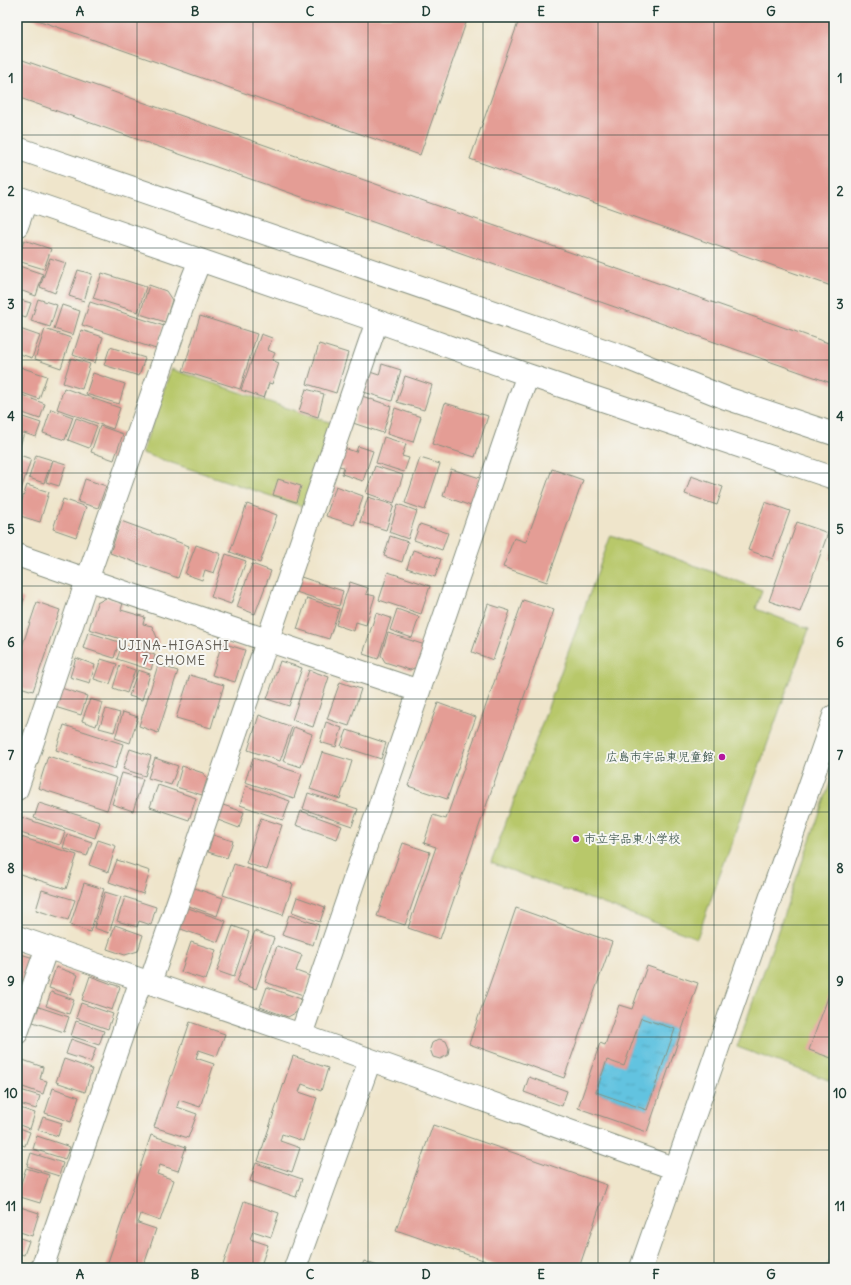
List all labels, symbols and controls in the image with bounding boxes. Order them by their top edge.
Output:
text: A [76,3,85,20]
text: B [191,3,200,20]
text: C [306,3,315,20]
text: D [421,3,431,20]
text: E [537,3,545,20]
text: F [652,3,660,20]
text: G [766,3,776,20]
text: 1 [8,70,14,87]
text: 1 [837,70,843,87]
text: 2 [7,183,15,200]
text: 2 [836,183,844,200]
text: 3 [7,296,15,313]
text: 3 [836,296,844,313]
text: 4 [7,408,15,425]
text: 4 [836,408,844,425]
text: 5 [7,521,15,538]
text: 5 [836,521,844,538]
text: 6 [7,634,15,651]
text: 6 [836,634,844,651]
district label: UJINA-HIGASHI 7-CHOME [118,637,230,669]
text: 7 [8,747,15,764]
text: 7 [837,747,844,764]
place label: 広島市宇品東児童館 [606,749,714,764]
marker: 広島市宇品東児童館 [717,752,727,762]
place label: 市立宇品東小学校 [584,831,680,846]
marker: 市立宇品東小学校 [571,834,581,844]
text: 8 [7,860,15,877]
text: 8 [836,860,844,877]
text: 9 [7,973,15,990]
text: 9 [836,973,844,990]
text: 10 [4,1085,18,1102]
text: 10 [833,1085,847,1102]
text: 11 [6,1198,16,1215]
text: 11 [835,1198,845,1215]
text: A [76,1266,85,1283]
text: B [191,1266,200,1283]
text: C [306,1266,315,1283]
text: D [421,1266,431,1283]
text: E [537,1266,545,1283]
text: F [652,1266,660,1283]
text: G [766,1266,776,1283]

